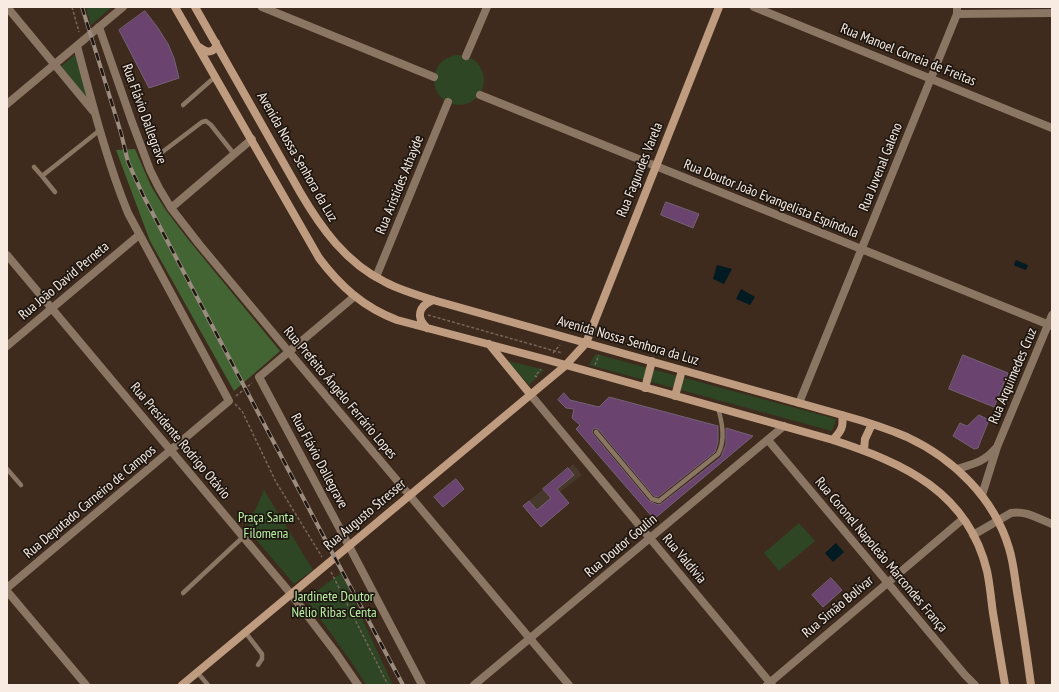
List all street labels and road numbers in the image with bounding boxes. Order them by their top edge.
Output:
street label: Rua Manoel Correia de Freitas [838,20,978,90]
street label: Rua Flávio Dallegrave [118,62,170,166]
street label: Avenida Nossa Senhora da Luz [253,89,341,225]
street label: Rua Fagundes Varela [613,120,667,220]
street label: Rua Juvenal Galeno [856,120,906,214]
street label: Rua Aristides Athaýde [373,133,427,237]
street label: Rua Doutor João Evangelista Espíndola [681,156,861,242]
street label: Rua João David Perneta [15,238,113,324]
street label: Avenida Nossa Senhora da Luz [555,313,701,369]
street label: Rua Prefeito Ângelo Ferrário Lopes [280,323,400,463]
street label: Rua Arquimedes Cruz [985,325,1041,427]
street label: Rua Presidente Rodrigo Otávio [126,379,234,503]
street label: Rua Flávio Dallegrave [287,411,351,511]
street label: Rua Deputado Carneiro de Campos [21,442,159,562]
street label: Rua Coronel Napoleão Marcondes França [811,474,951,636]
street label: Rua Augusto Stresser [320,476,410,554]
street label: Rua Doutor Goulin [582,511,660,581]
street label: Rua Valdívia [659,531,709,587]
street label: Rua Simão Bolívar [799,572,877,642]

